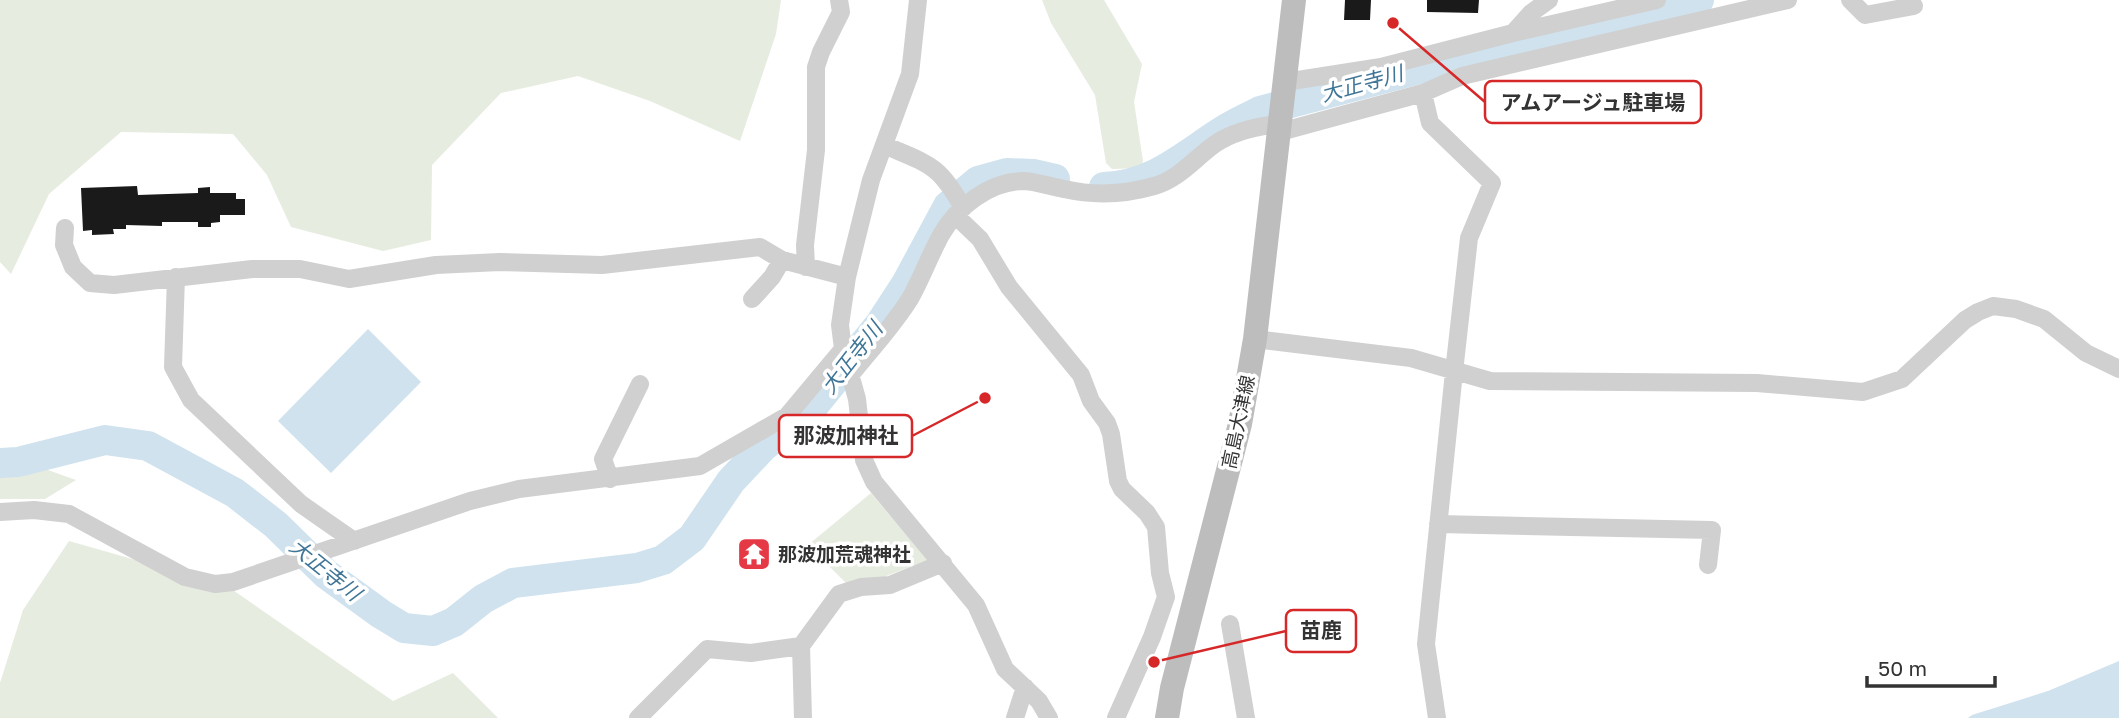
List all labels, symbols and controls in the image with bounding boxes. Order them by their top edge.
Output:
water label: 大正寺川 [1318,59,1408,106]
callout: アムアージュ駐車場 [1485,81,1701,123]
text: アムアージュ駐車場 [1501,89,1685,115]
water label: 大正寺川 [815,315,889,398]
street label: 高島大津線 [1216,373,1259,471]
callout: 那波加神社 [779,415,912,457]
text: 那波加神社 [794,422,899,448]
water label: 大正寺川 [285,533,368,607]
temple icon: 那波加荒魂神社 [735,535,773,573]
place label: 那波加荒魂神社 [778,542,911,565]
callout: 苗鹿 [1286,610,1356,652]
text: 苗鹿 [1300,617,1342,643]
scale bar [1867,644,1995,688]
text: 50 m [1878,655,1927,681]

